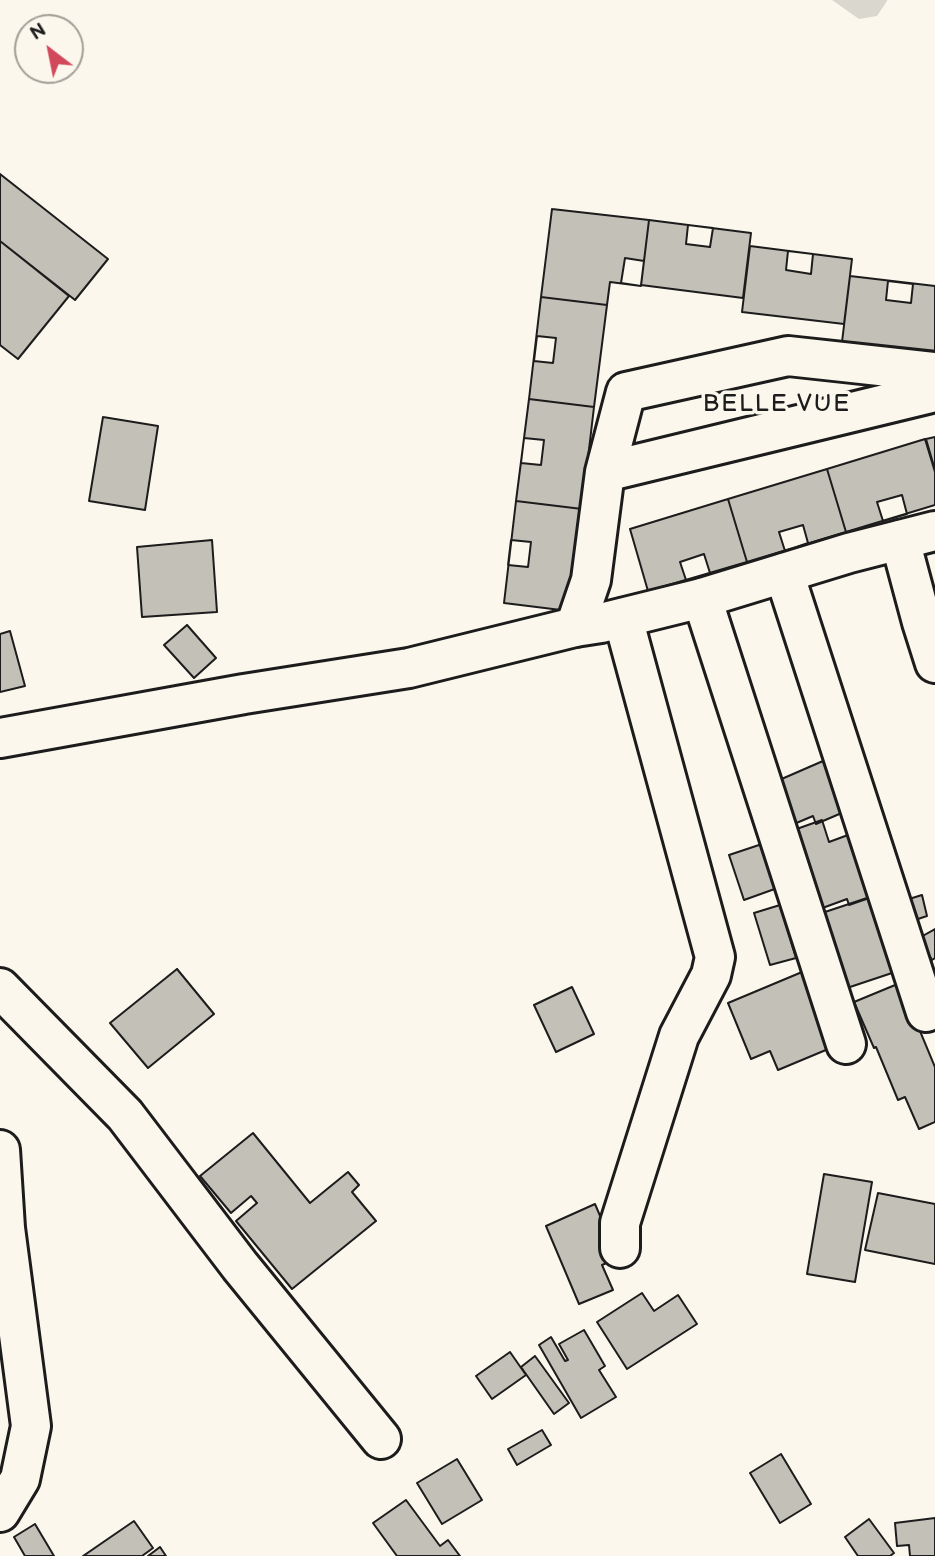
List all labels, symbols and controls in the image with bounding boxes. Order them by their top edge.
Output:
north arrow [14,14,84,84]
text: N [27,19,51,46]
district label: BELLE VUE [704,391,850,419]

